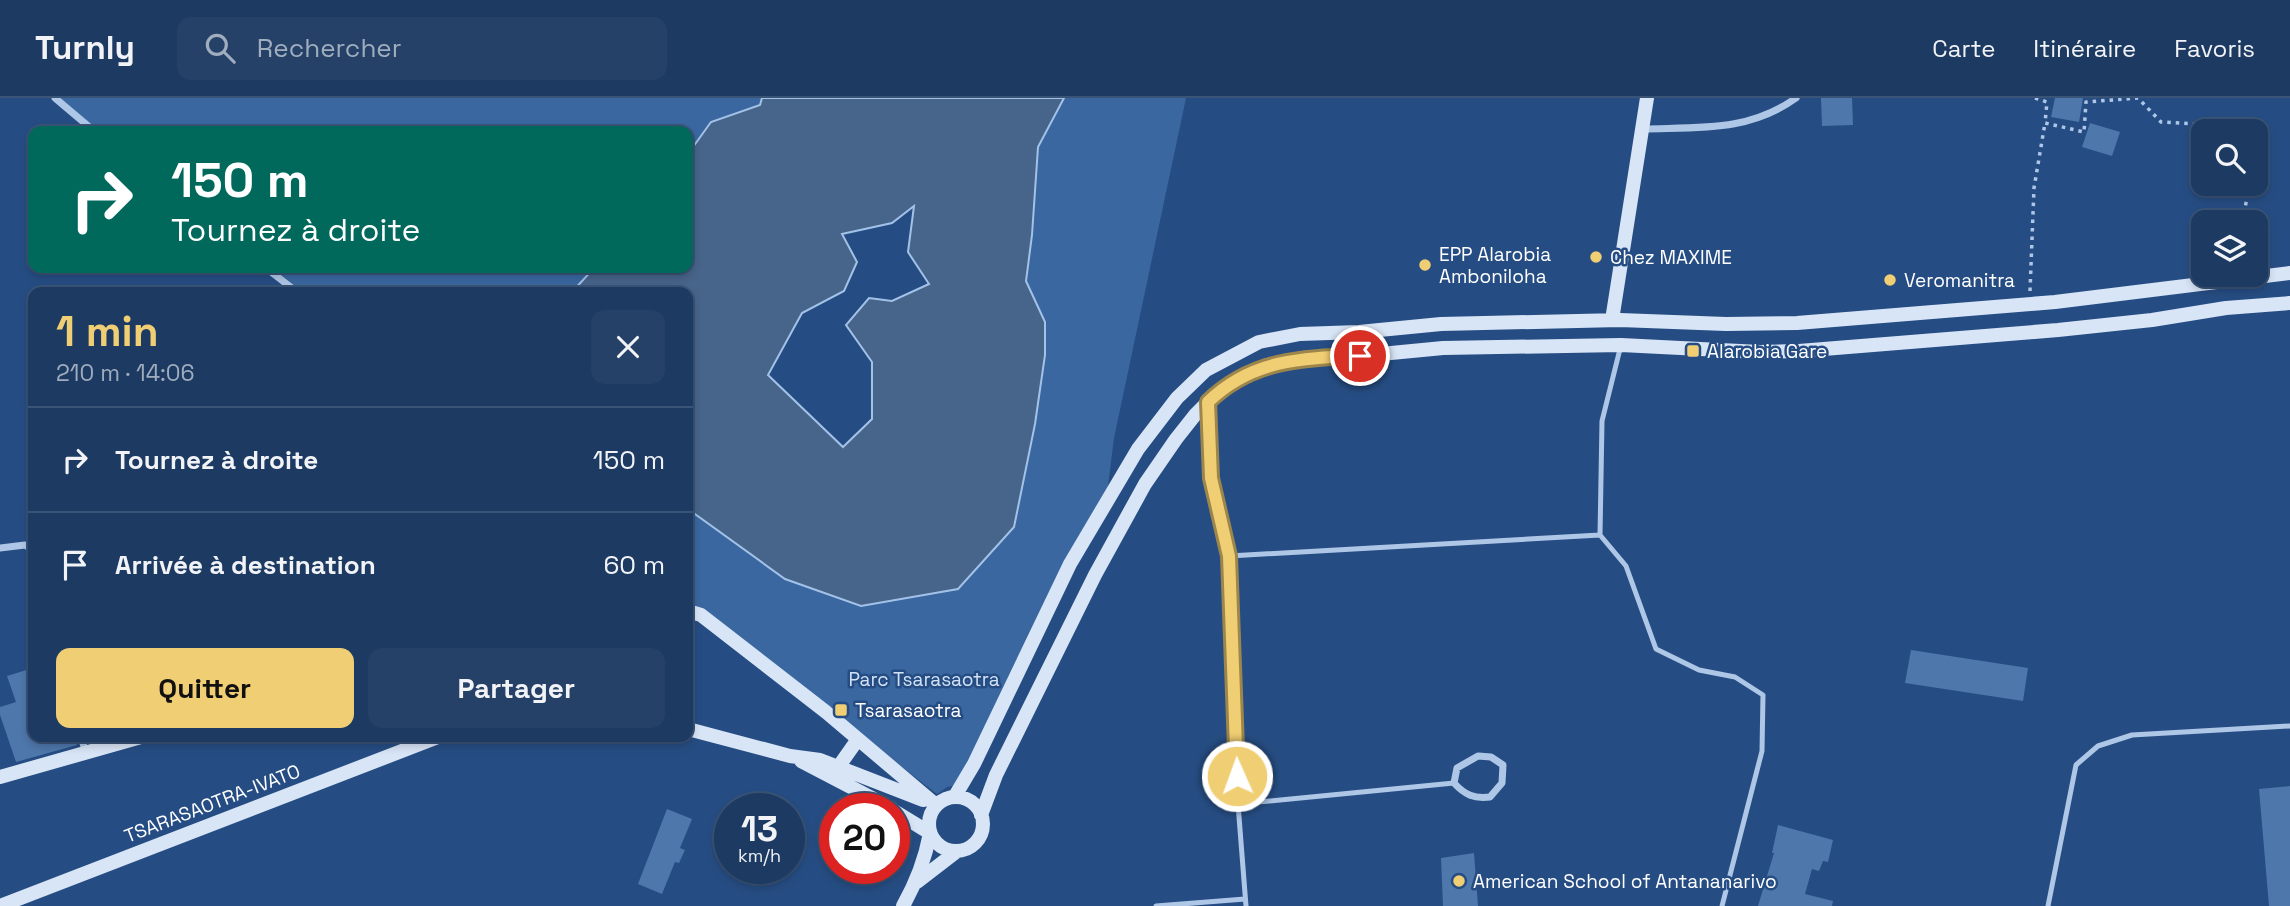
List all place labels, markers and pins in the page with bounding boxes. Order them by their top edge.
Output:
place label: EPP Alarobia Amboniloha [1439,242,1551,289]
place label: Chez MAXIME [1610,245,1732,270]
marker: Chez MAXIME [1588,249,1604,265]
marker: EPP Alarobia Amboniloha [1417,257,1433,273]
place label: Veromanitra [1904,268,2015,293]
marker: Veromanitra [1882,272,1898,288]
pin [1330,326,1390,386]
place label: Alarobia Gare [1707,339,1827,364]
marker: Alarobia Gare [1685,343,1701,359]
place label: Tsarasaotra [855,698,962,723]
marker: Tsarasaotra [833,702,849,718]
place label: American School of Antananarivo [1473,869,1777,894]
marker: American School of Antananarivo [1451,873,1467,889]

